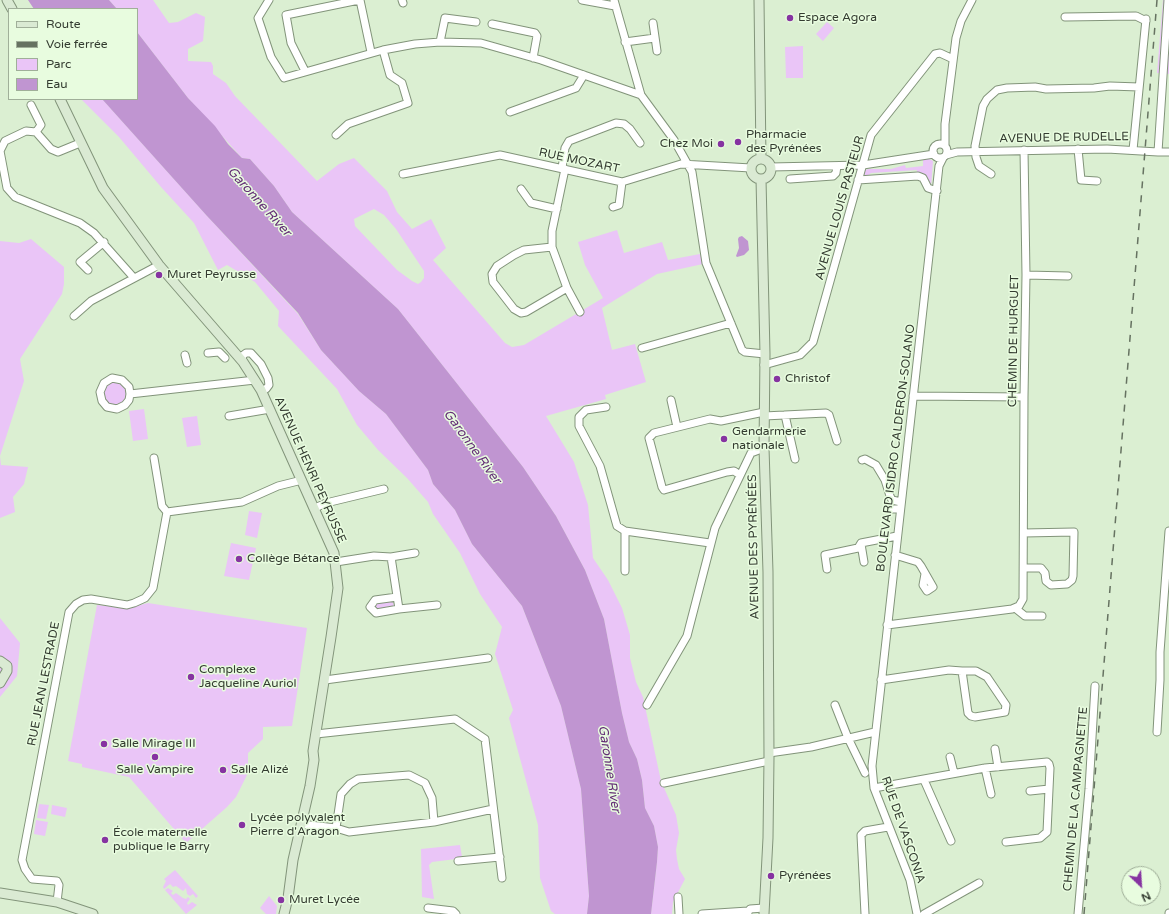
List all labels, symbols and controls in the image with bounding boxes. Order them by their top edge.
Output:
legend [8,8,138,100]
place label: Espace Agora [798,11,877,25]
marker: Espace Agora [785,13,795,23]
text: Route [46,17,80,31]
text: Voie ferrée [46,37,108,51]
text: Parc [46,57,71,71]
text: Eau [46,77,68,91]
place label: Pharmacie des Pyrénées [746,128,822,156]
street label: AVENUE DE RUDELLE [999,130,1129,146]
street label: AVENUE LOUIS PASTEUR [812,134,868,282]
place label: Chez Moi [660,137,713,151]
marker: Pharmacie des Pyrénées [733,137,743,147]
marker: Chez Moi [716,139,726,149]
street label: RUE MOZART [537,145,621,177]
water label: Garonne River [224,164,294,240]
place label: Muret Peyrusse [167,268,256,282]
marker: Muret Peyrusse [154,270,164,280]
street label: CHEMIN DE HURGUET [1006,275,1022,407]
street label: BOULEVARD ISIDRO CALDERON-SOLANO [874,323,918,573]
place label: Christof [785,372,830,386]
marker: Christof [772,374,782,384]
street label: AVENUE HENRI PEYRUSSE [271,395,349,545]
water label: Garonne River [440,407,504,487]
place label: Gendarmerie nationale [732,425,806,453]
marker: Gendarmerie nationale [719,434,729,444]
street label: AVENUE DES PYRÉNÉES [746,474,762,620]
place label: Collège Bétance [247,552,340,566]
marker: Collège Bétance [234,554,244,564]
street label: RUE JEAN LESTRADE [25,621,63,747]
place label: Complexe Jacqueline Auriol [199,663,297,691]
marker: Complexe Jacqueline Auriol [186,672,196,682]
street label: CHEMIN DE LA CAMPAGNETTE [1061,706,1091,892]
water label: Garonne River [594,724,624,814]
place label: Salle Mirage III [112,737,196,751]
marker: Salle Mirage III [99,739,109,749]
marker: Salle Vampire [150,752,160,762]
place label: Salle Vampire [116,763,194,777]
place label: Salle Alizé [231,763,289,777]
marker: Salle Alizé [218,765,228,775]
street label: RUE DE VASCONIA [878,775,928,885]
place label: Lycée polyvalent Pierre d'Aragon [250,811,345,839]
marker: Lycée polyvalent Pierre d'Aragon [237,820,247,830]
place label: École maternelle publique le Barry [113,826,210,854]
marker: École maternelle publique le Barry [100,835,110,845]
north arrow [1121,866,1161,906]
place label: Pyrénées [779,869,831,883]
marker: Pyrénées [766,871,776,881]
text: N [1139,889,1153,904]
place label: Muret Lycée [289,893,360,907]
marker: Muret Lycée [276,895,286,905]

